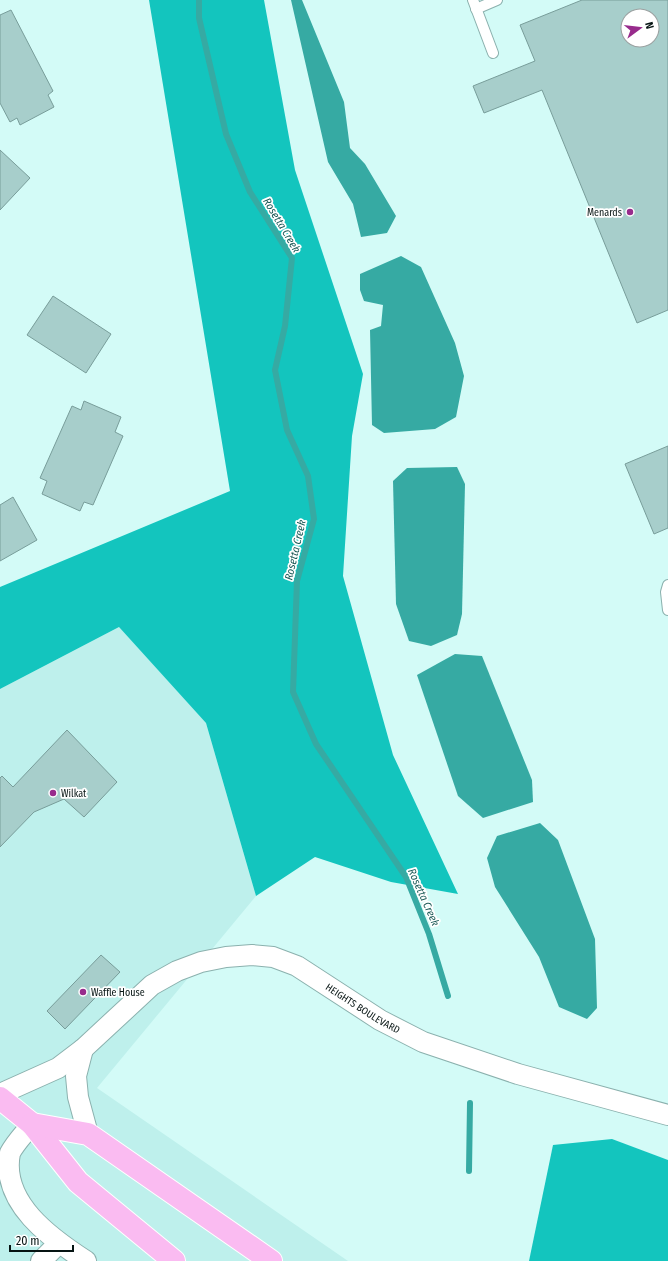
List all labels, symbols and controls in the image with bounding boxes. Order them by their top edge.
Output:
north arrow [620,8,660,48]
text: N [642,21,656,30]
water label: Rosetta Creek [260,196,303,255]
place label: Menards [587,207,622,219]
marker: Menards [625,207,635,217]
water label: Rosetta Creek [282,518,309,581]
marker: Wilkat [48,788,58,798]
place label: Wilkat [61,788,87,800]
water label: Rosetta Creek [405,867,442,928]
street label: HEIGHTS BOULEVARD [323,981,402,1036]
marker: Waffle House [78,987,88,997]
place label: Waffle House [91,987,145,999]
scale bar [10,1227,73,1253]
text: 20 m [16,1234,40,1248]

